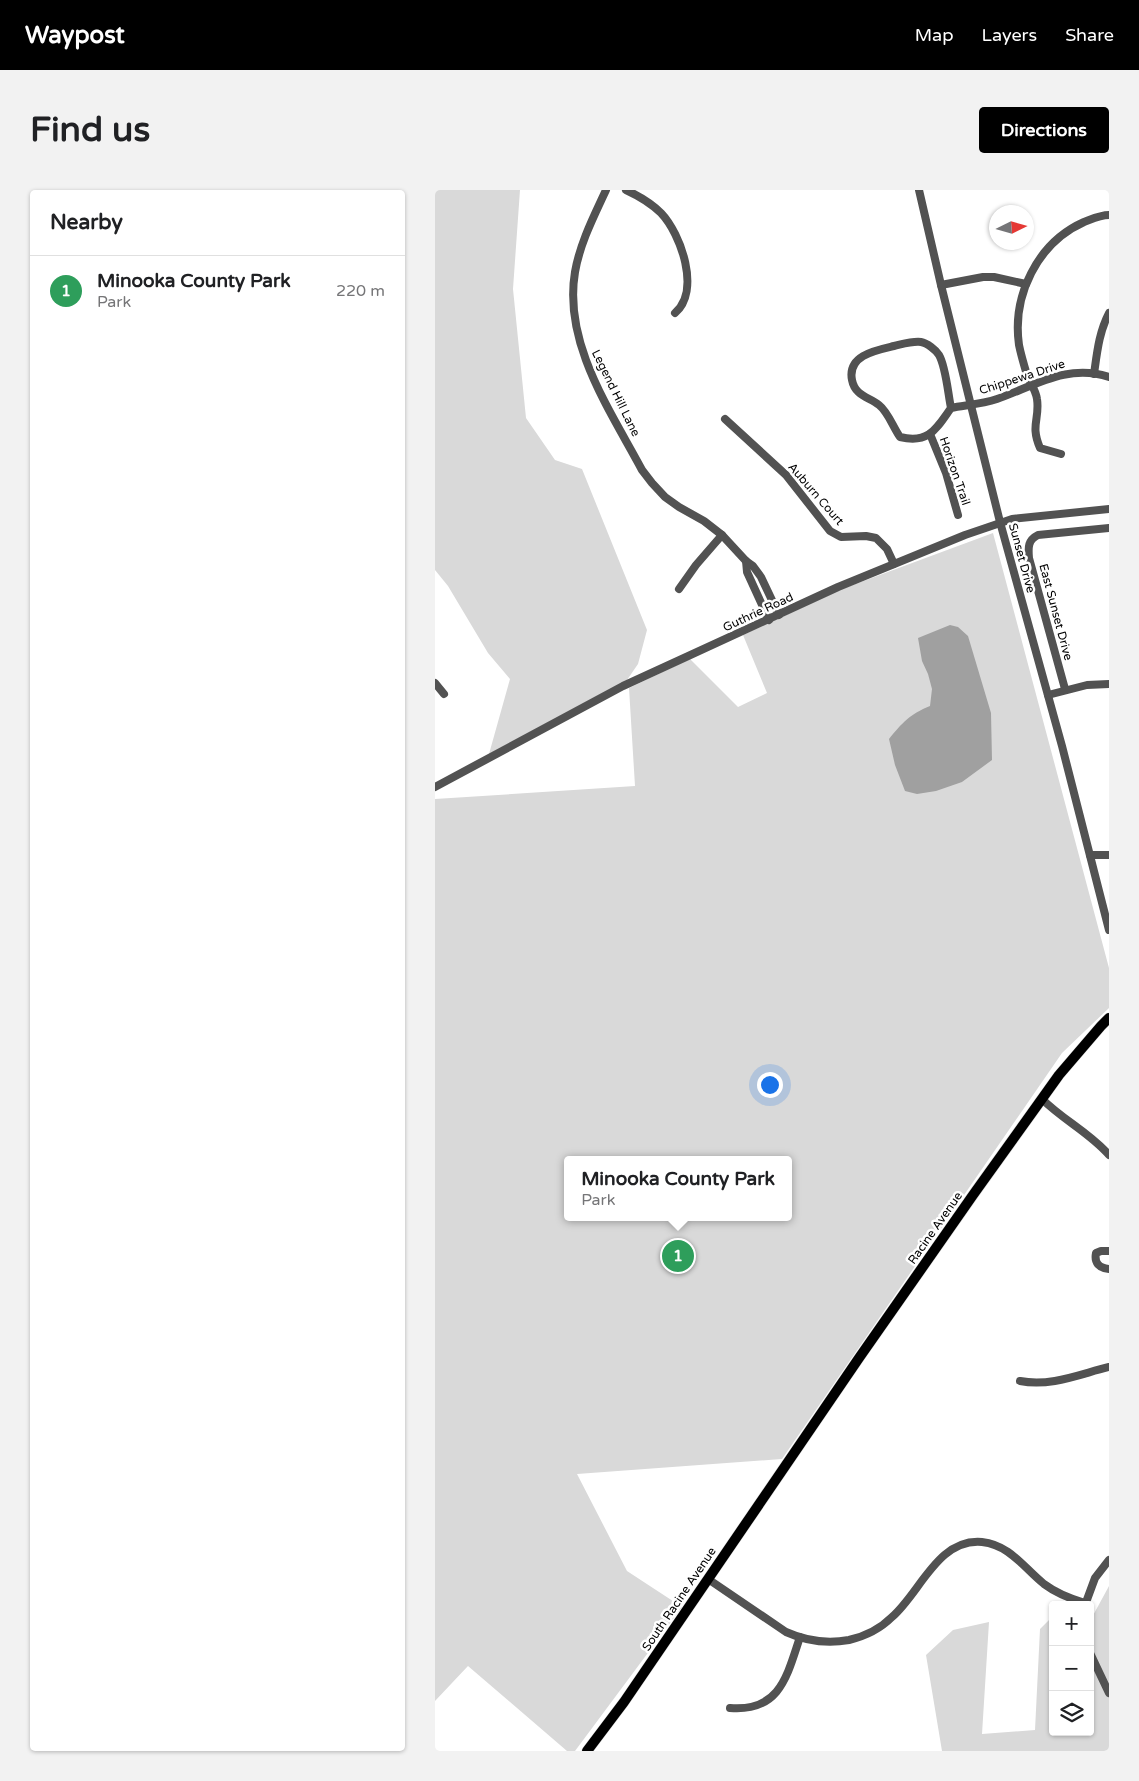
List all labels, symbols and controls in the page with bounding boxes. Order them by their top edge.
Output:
text: Waypost [25,21,125,50]
text: Map [915,24,954,46]
text: Layers [982,24,1037,46]
text: Share [1065,24,1114,46]
button: Directions [979,107,1109,153]
text: Find us [30,109,150,151]
north arrow [989,205,1034,250]
text: Nearby [50,210,123,235]
text: Minooka County Park [97,270,291,292]
text: 1 [61,281,71,301]
text: 220 m [336,281,385,301]
text: Park [97,292,131,312]
street label: Legend Hill Lane [589,347,643,439]
street label: Chippewa Drive [977,356,1067,397]
street label: Horizon Trail [937,435,973,507]
street label: Auburn Court [785,460,847,528]
street label: Sunset Drive [1006,522,1038,595]
street label: East Sunset Drive [1036,562,1076,662]
street label: Guthrie Road [721,590,795,634]
your location [757,1072,783,1098]
popup [564,1156,792,1221]
text: Minooka County Park [581,1168,775,1190]
street label: Racine Avenue [905,1189,965,1267]
text: Park [581,1190,615,1210]
pin: 1 [662,1237,694,1275]
street label: South Racine Avenue [639,1544,719,1653]
map controls [1049,1601,1094,1736]
button: + [1049,1601,1094,1646]
button: − [1049,1646,1094,1691]
button: layers [1049,1691,1094,1736]

